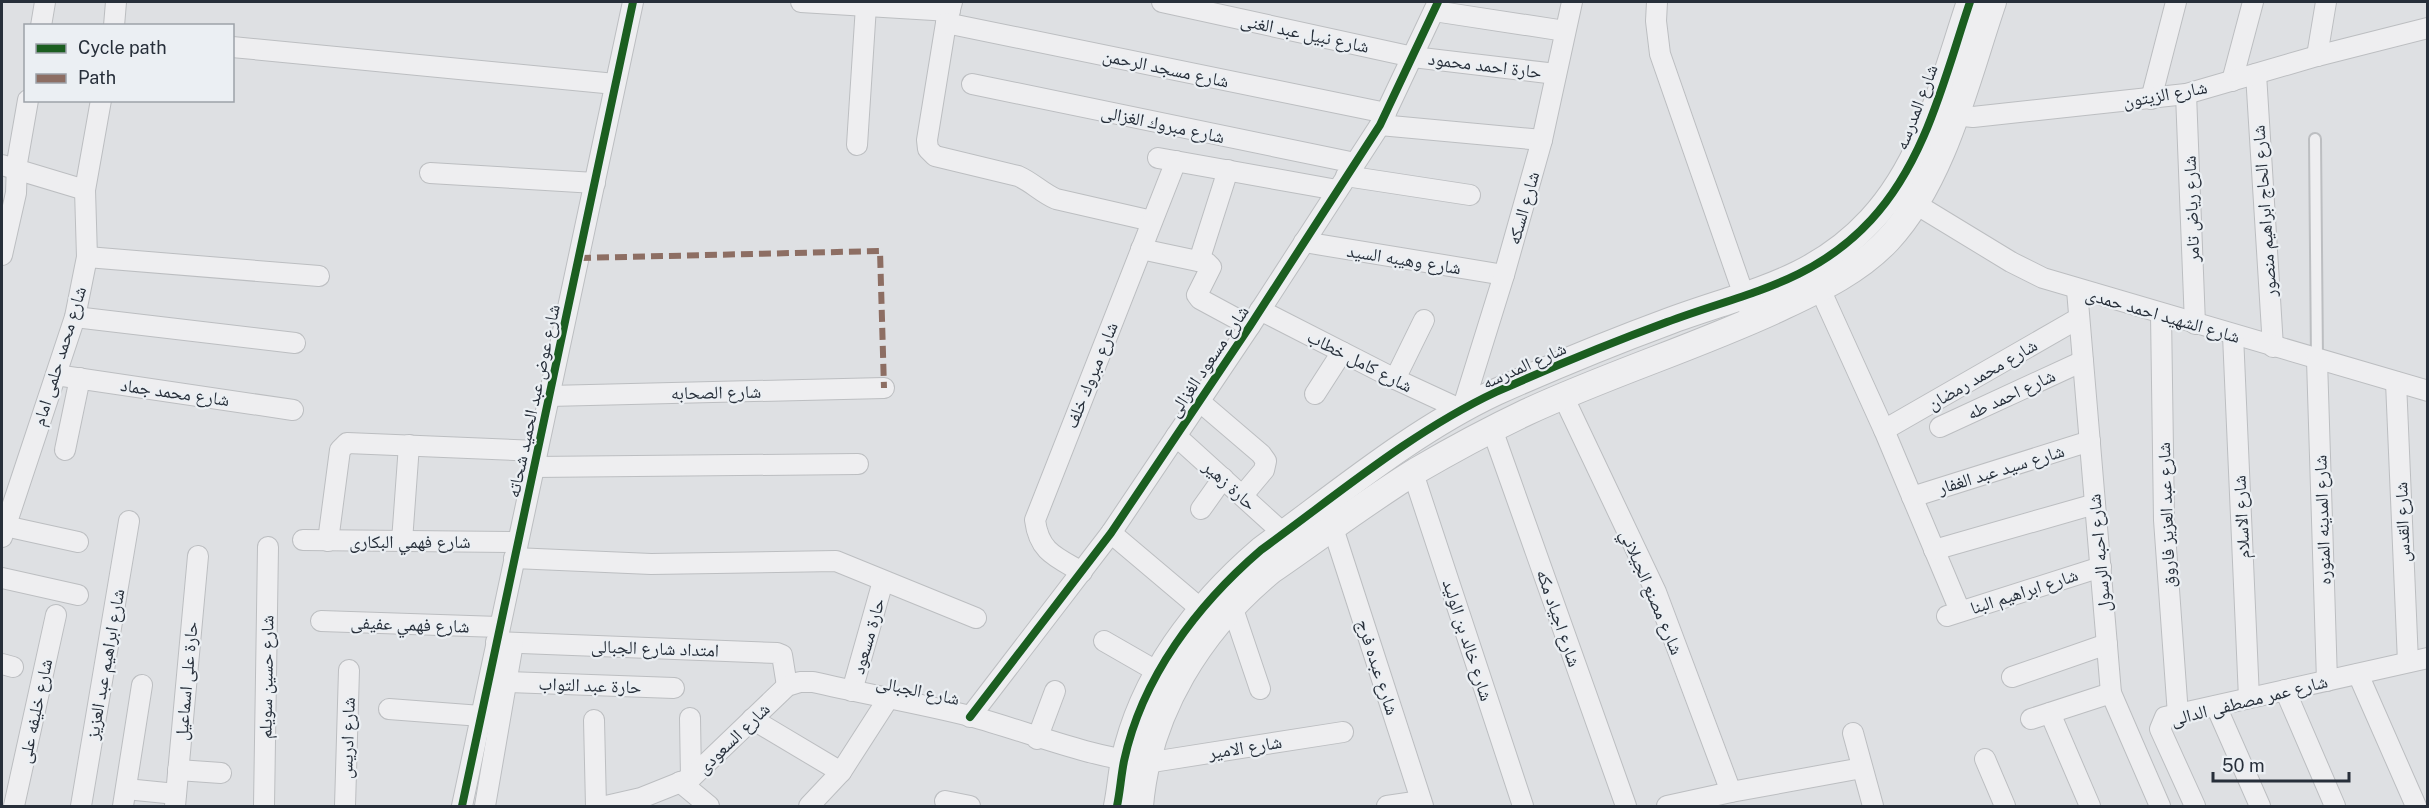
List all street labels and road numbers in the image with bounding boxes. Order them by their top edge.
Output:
street label: شارع نبيل عبد الغنى [1239,9,1371,58]
street label: شارع مسجد الرحمن [1101,44,1231,93]
street label: حارة احمد محمود [1427,48,1543,82]
street label: شارع المدرسه [1890,61,1943,153]
street label: شارع الزيتون [2121,76,2209,113]
street label: شارع مبروك الغزالى [1099,101,1227,148]
street label: شارع الحاج ابراهيم منصور [2248,124,2283,299]
street label: شارع رياض تامر [2179,155,2204,264]
street label: شارع السكه [1503,169,1544,247]
street label: شارع وهيبه السيد [1345,240,1463,279]
street label: شارع الشهيد احمد حمدى [2083,283,2243,348]
street label: شارع محمد حلمى امام [28,284,92,429]
street label: شارع مسعود الغزالى [1163,301,1254,421]
street label: شارع عوض عبد الحميد شحاته [502,302,565,500]
street label: شارع مبروك خلف [1060,319,1123,432]
street label: شارع كامل خطاب [1304,326,1416,397]
street label: شارع محمد رمضان [1923,334,2041,415]
street label: شارع المدرسه [1479,337,1570,394]
street label: شارع احمد طه [1964,364,2059,424]
street label: شارع محمد جماد [119,374,231,411]
street label: شارع الصحابه [671,381,761,404]
street label: شارع سيد عبد الغفار [1934,440,2067,499]
street label: شارع عبد العزيز فاروق [2153,442,2180,588]
street label: حارة زهير [1198,455,1261,515]
street label: شارع المدينه المنوره [2309,455,2336,585]
street label: شارع الاسلام [2228,474,2256,559]
street label: شارع القدس [2390,481,2415,563]
street label: شارع احبه الرسول [2083,493,2116,613]
street label: شارع مصنع الجيلاني [1612,526,1688,660]
street label: شارع فهمي البكارى [349,531,471,556]
street label: شارع ابراهيم البنا [1967,564,2081,620]
street label: شارع اجياد مكه [1532,566,1585,670]
street label: شارع خالد بن الوليد [1438,577,1498,704]
street label: شارع ابراهيم عبد العزيز [81,587,131,742]
street label: حارة مسعود [847,596,889,676]
street label: شارع فهمي عفيفى [350,611,470,641]
street label: شارع حسين سويلم [254,615,280,739]
street label: شارع عبده فرج [1351,616,1403,718]
street label: حارة على اسماعيل [170,621,203,741]
street label: امتداد شارع الجبالى [590,635,719,662]
street label: شارع خليفه على [14,657,57,765]
street label: شارع عمر مصطفى الدالى [2168,670,2330,731]
street label: شارع الجبالى [874,671,962,710]
street label: حارة عبد التواب [538,673,642,698]
street label: شارع ادريس [335,697,360,779]
street label: شارع السعودى [692,698,774,779]
street label: شارع الامير [1206,731,1283,764]

